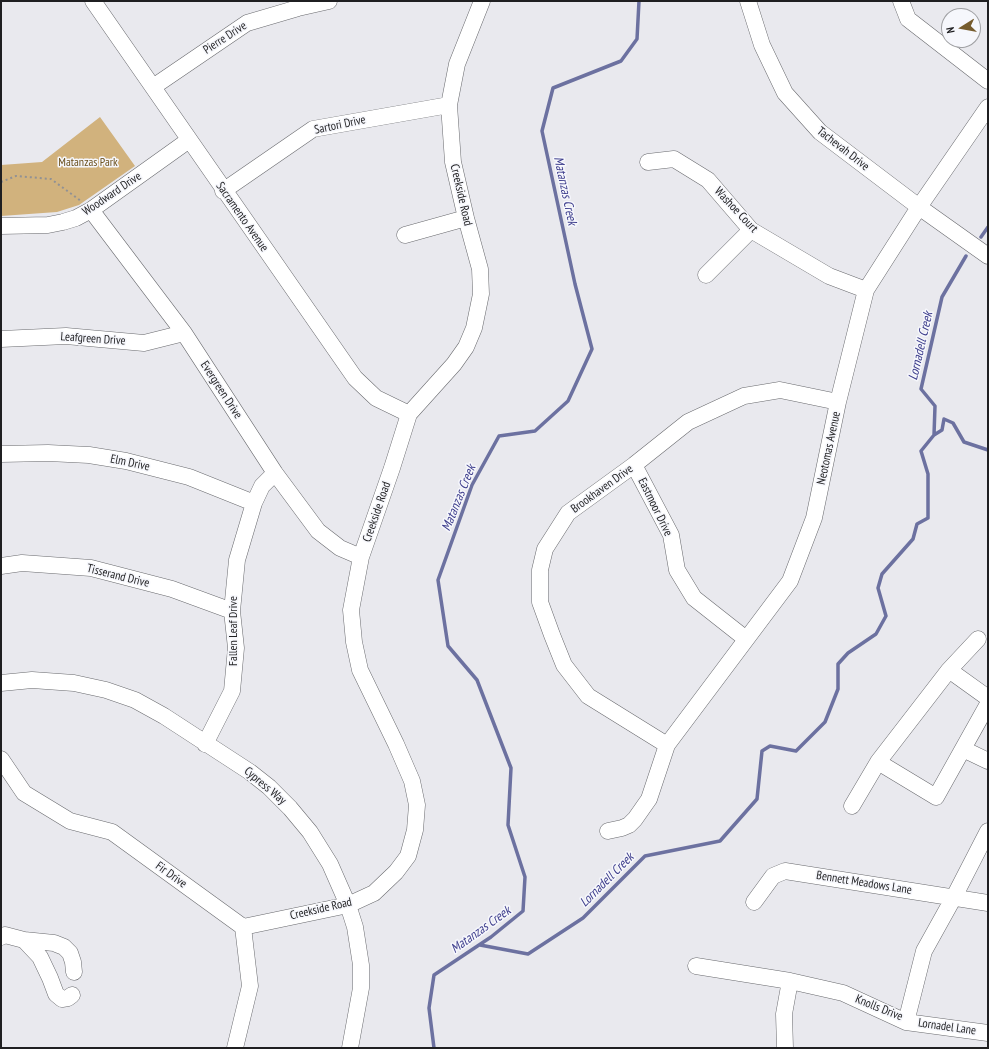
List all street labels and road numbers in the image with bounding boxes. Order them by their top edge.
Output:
street label: Pierre Drive [201,19,249,57]
street label: Sartori Drive [313,113,367,137]
street label: Tachevah Drive [814,124,872,174]
street label: Creekside Road [447,163,475,227]
street label: Woodward Drive [80,169,144,219]
street label: Sacramento Avenue [213,179,271,255]
street label: Washoe Court [711,184,761,236]
street label: Leafgreen Drive [60,330,126,348]
street label: Evergreen Drive [197,358,245,422]
street label: Neotomas Avenue [814,410,844,486]
street label: Elm Drive [109,452,151,474]
street label: Brookhaven Drive [568,462,636,516]
street label: Eastmoor Drive [635,475,675,539]
street label: Creekside Road [360,480,394,544]
street label: Tisserand Drive [85,561,151,591]
street label: Fallen Leaf Drive [227,596,241,666]
street label: Cypress Way [241,764,289,808]
street label: Fir Drive [153,859,189,891]
street label: Bennett Meadows Lane [815,868,913,898]
street label: Creekside Road [289,895,353,923]
street label: Knolls Drive [853,992,905,1024]
street label: Lornadel Lane [917,1016,977,1038]

